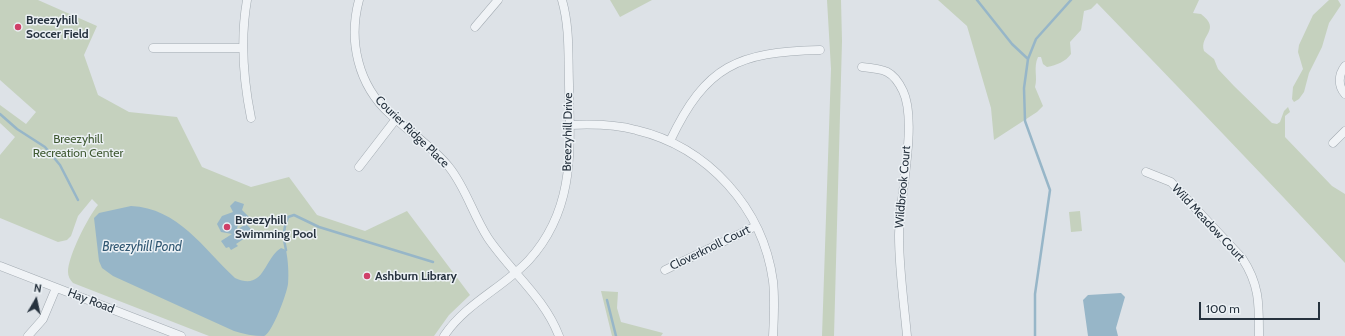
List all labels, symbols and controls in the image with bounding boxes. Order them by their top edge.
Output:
place label: Breezyhill Soccer Field [26,13,89,41]
marker: Breezyhill Soccer Field [13,22,23,32]
street label: Breezyhill Drive [560,92,576,172]
street label: Courier Ridge Place [372,93,452,171]
park label: Breezyhill Recreation Center [33,132,123,160]
street label: Wildbrook Court [892,145,914,229]
street label: Wild Meadow Court [1169,182,1247,264]
place label: Breezyhill Swimming Pool [235,213,316,241]
marker: Breezyhill Swimming Pool [222,222,232,232]
street label: Cloverknoll Court [668,222,752,274]
water label: Breezyhill Pond [102,239,182,255]
place label: Ashburn Library [375,269,457,283]
marker: Ashburn Library [362,271,372,281]
north arrow [16,280,56,320]
text: N [33,281,43,296]
street label: Hay Road [66,286,116,316]
scale bar [1201,294,1322,320]
text: 100 m [1206,301,1240,316]

